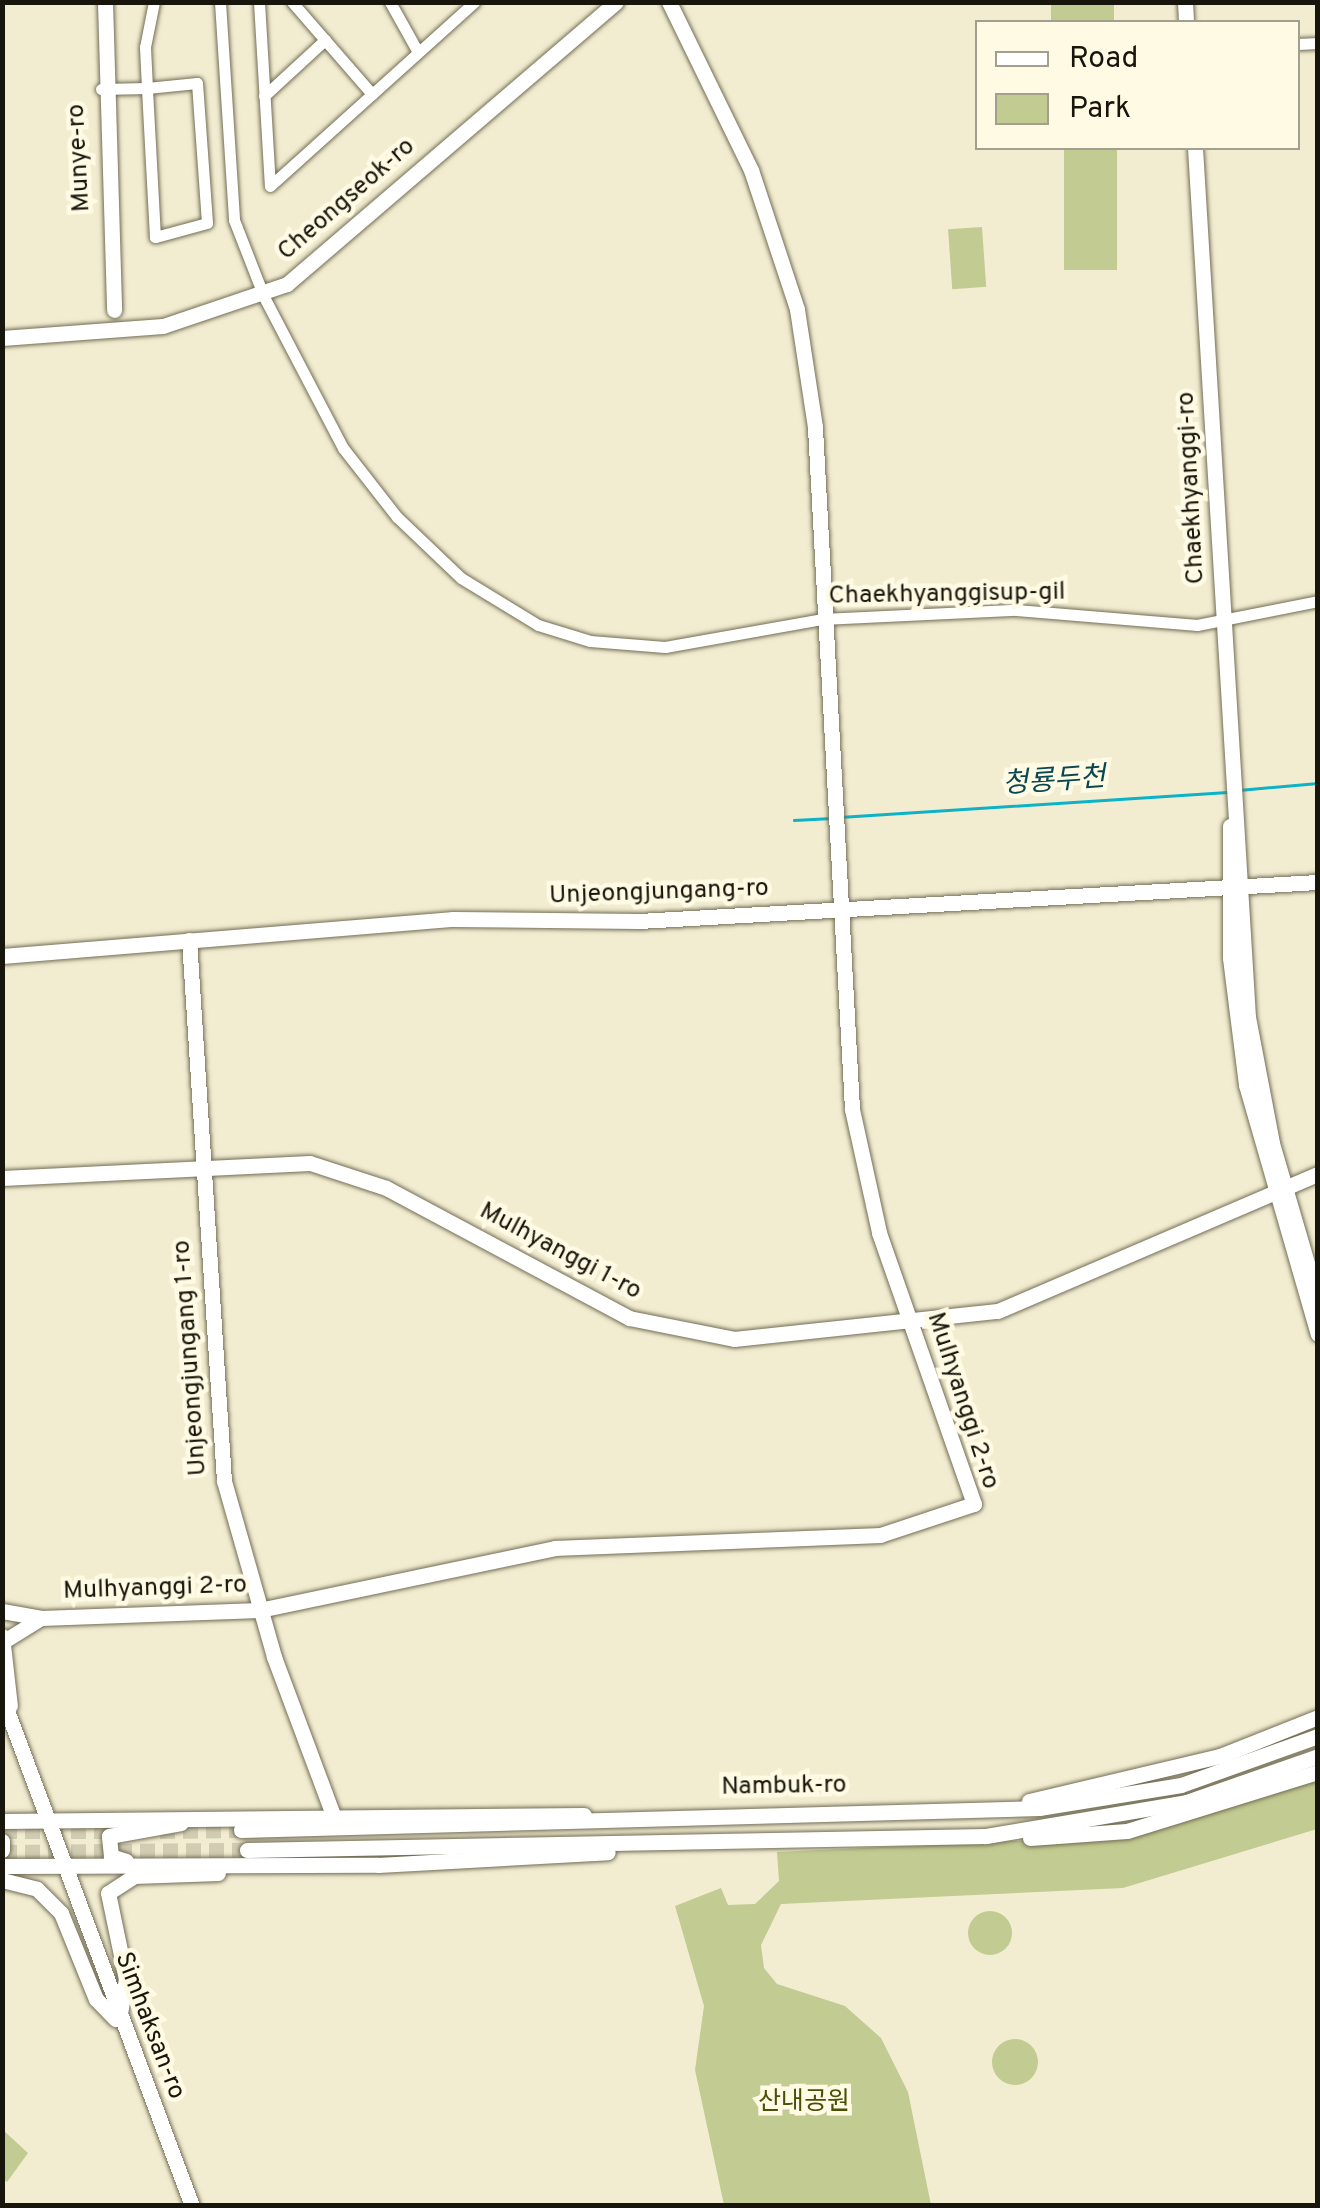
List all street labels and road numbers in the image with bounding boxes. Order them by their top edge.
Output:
street label: Munye-ro [62,103,98,213]
street label: Cheongseok-ro [272,132,422,268]
street label: Chaekhyanggi-ro [1172,391,1212,585]
street label: Chaekhyanggisup-gil [828,578,1066,612]
street label: Unjeongjungang-ro [549,874,769,912]
street label: Mulhyanggi 1-ro [474,1197,646,1307]
street label: Unjeongjungang 1-ro [168,1239,214,1477]
street label: Mulhyanggi 2-ro [919,1309,1005,1493]
street label: Mulhyanggi 2-ro [63,1571,247,1607]
street label: Nambuk-ro [721,1771,847,1803]
street label: Simhaksan-ro [107,1948,191,2104]

